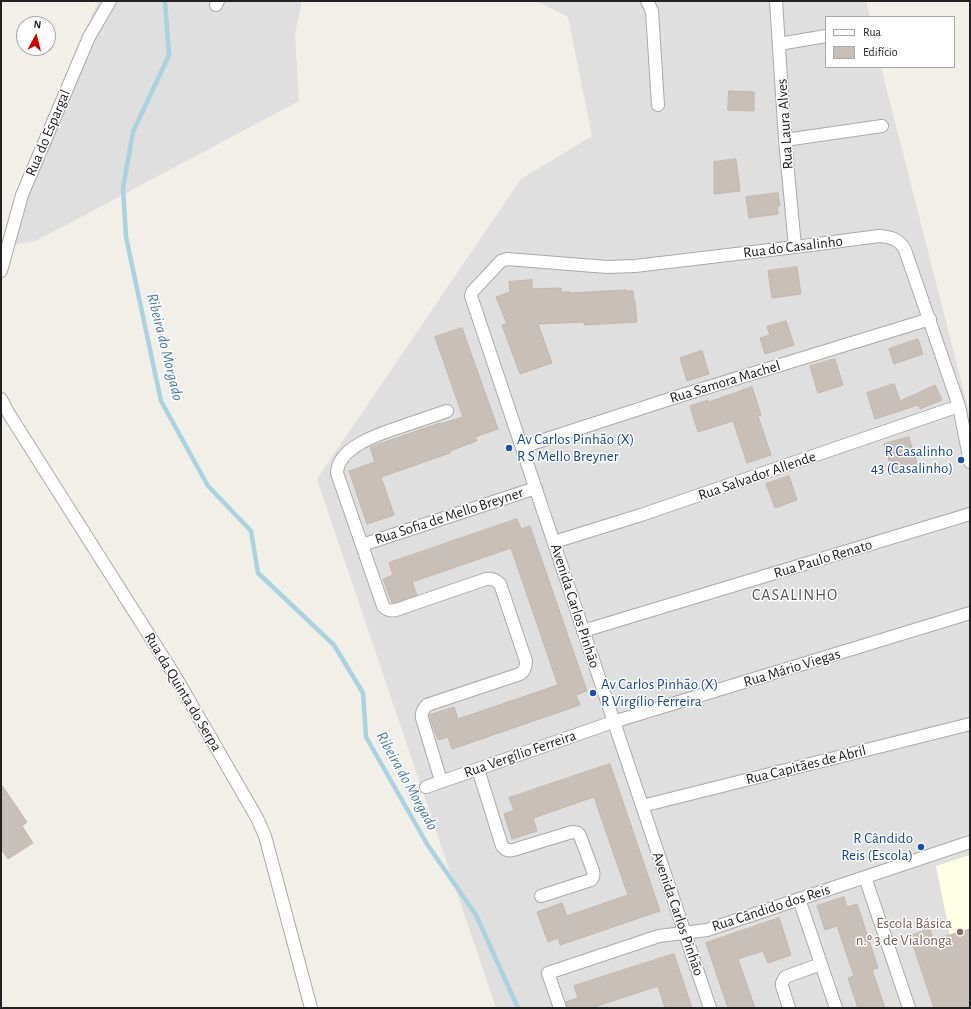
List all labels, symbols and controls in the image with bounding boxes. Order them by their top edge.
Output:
north arrow [16,16,56,56]
legend [825,16,955,68]
text: N [33,19,42,31]
text: Rua [863,26,881,38]
text: Edifício [863,46,898,58]
street label: Rua Laura Alves [773,78,797,170]
street label: Rua do Espargal [22,87,74,179]
street label: Rua do Casalinho [742,232,844,262]
water label: Ribeira do Morgado [142,291,188,403]
street label: Rua Samora Machel [668,357,782,407]
place label: Av Carlos Pinhão (X) R S Mello Breyner [517,430,634,465]
place label: R Casalinho 43 (Casalinho) [871,442,953,477]
marker: Av Carlos Pinhão (X) R S Mello Breyner [504,443,514,453]
street label: Rua Salvador Allende [696,447,818,505]
marker: R Casalinho 43 (Casalinho) [956,455,966,465]
street label: Rua Sofia de Mello Breyner [372,483,526,549]
street label: Rua Paulo Renato [772,535,874,583]
street label: Avenida Carlos Pinhão [546,542,604,670]
district label: CASALINHO [752,585,838,605]
street label: Rua da Quinta do Serpa [140,629,226,755]
street label: Rua Mário Viegas [741,645,843,691]
place label: Av Carlos Pinhão (X) R Virgílio Ferreira [601,675,718,710]
marker: Av Carlos Pinhão (X) R Virgílio Ferreira [588,688,598,698]
street label: Rua Vergílio Ferreira [462,726,578,782]
water label: Ribeira do Morgado [372,728,442,834]
street label: Rua Capitães de Abril [744,741,868,789]
place label: R Cândido Reis (Escola) [841,829,913,864]
marker: R Cândido Reis (Escola) [916,842,926,852]
street label: Avenida Carlos Pinhão [648,850,708,978]
street label: Rua Cândido dos Reis [710,880,832,936]
place label: Escola Básica n.º 3 de Vialonga [856,914,952,949]
marker: Escola Básica n.º 3 de Vialonga [955,927,965,937]

